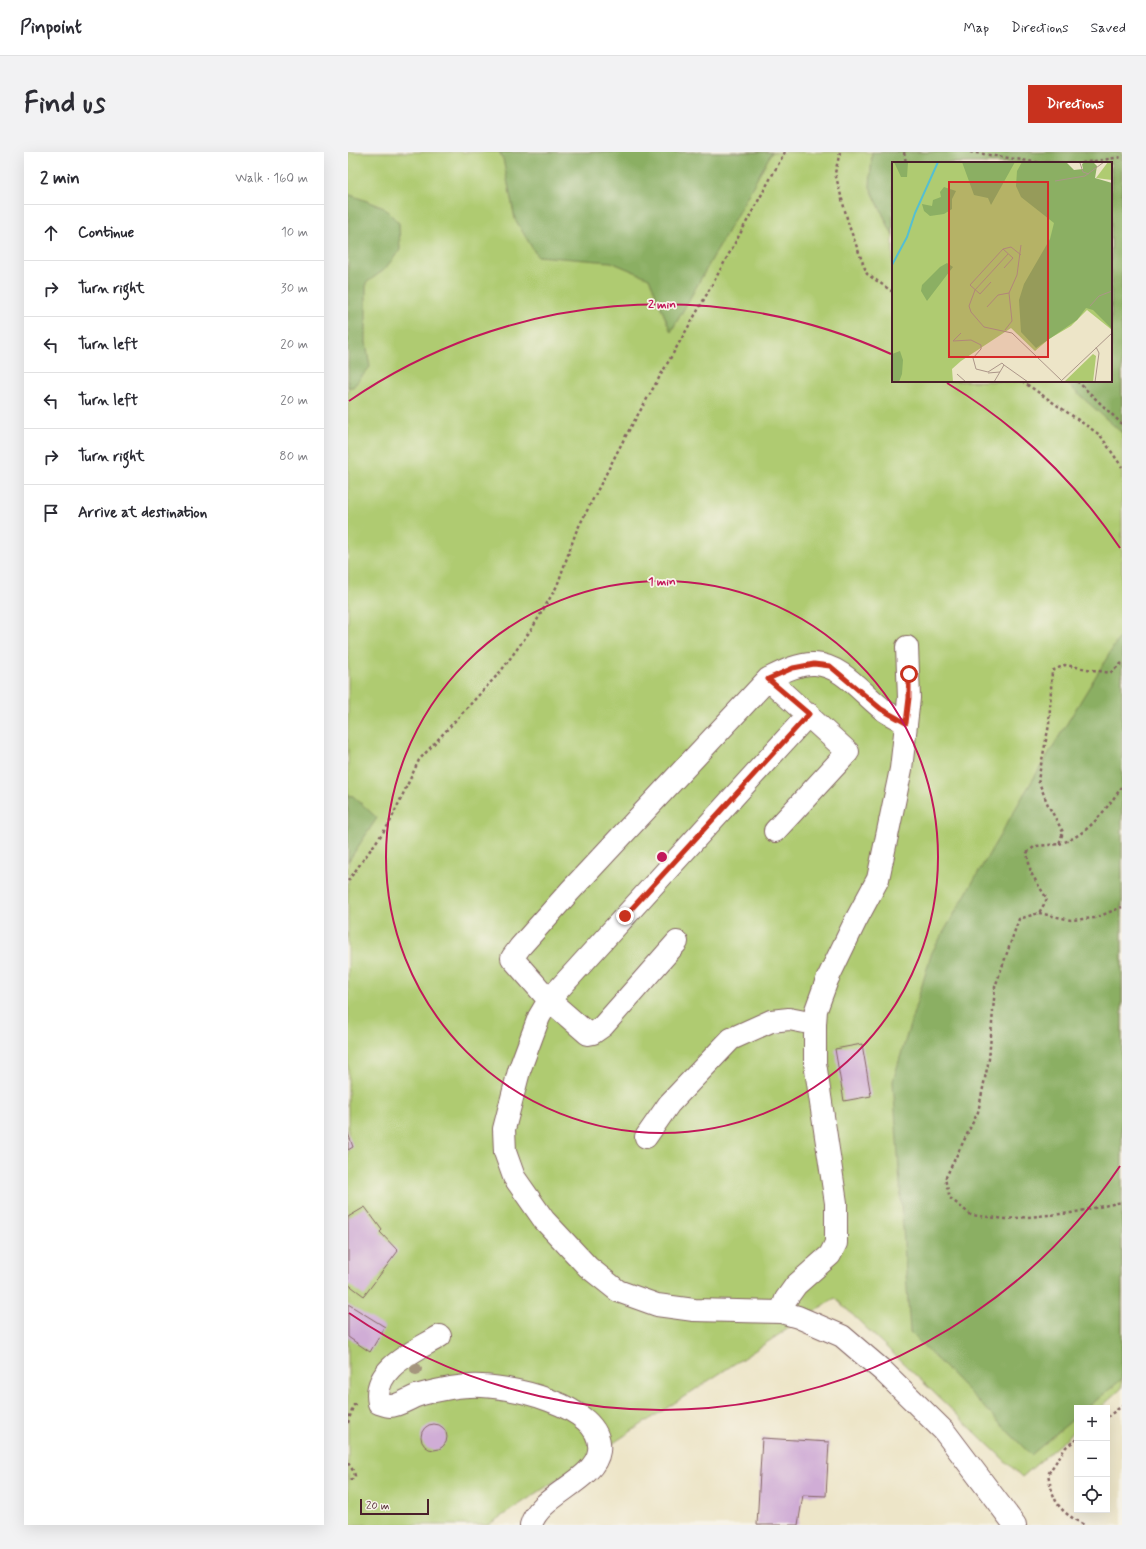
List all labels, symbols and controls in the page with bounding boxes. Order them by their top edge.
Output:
text: Pinpoint [20,15,82,40]
text: Map [963,19,989,37]
text: Directions [1011,19,1069,37]
text: Saved [1091,19,1126,37]
button: Directions [1028,85,1122,123]
text: Find us [24,86,105,123]
inset map [892,162,1112,382]
text: 2 min [40,167,80,189]
text: Walk · 160 m [235,170,308,187]
icon: ahead [40,222,62,244]
text: Continue [78,223,134,243]
text: 10 m [281,224,308,241]
icon: right [40,278,62,300]
text: Turn right [78,279,145,299]
text: 30 m [281,280,308,297]
text: 2 min [648,297,676,313]
icon: left [40,334,62,356]
text: Turn left [78,335,138,355]
text: 20 m [280,336,308,353]
icon: left [40,390,62,412]
text: Turn left [78,391,138,411]
text: 20 m [280,392,308,409]
icon: right [40,446,62,468]
text: Turn right [78,447,145,467]
text: 80 m [279,448,308,465]
icon: arrive [40,502,62,524]
text: Arrive at destination [78,503,207,523]
text: 1 min [648,574,676,590]
route start [900,665,918,683]
centre of rings [655,850,669,864]
route end [616,907,634,925]
map controls [1074,1405,1110,1513]
button: + [1074,1405,1110,1441]
button: − [1074,1441,1110,1477]
button: locate [1074,1477,1110,1513]
scale bar [360,1497,429,1516]
text: 20 m [366,1499,389,1513]

